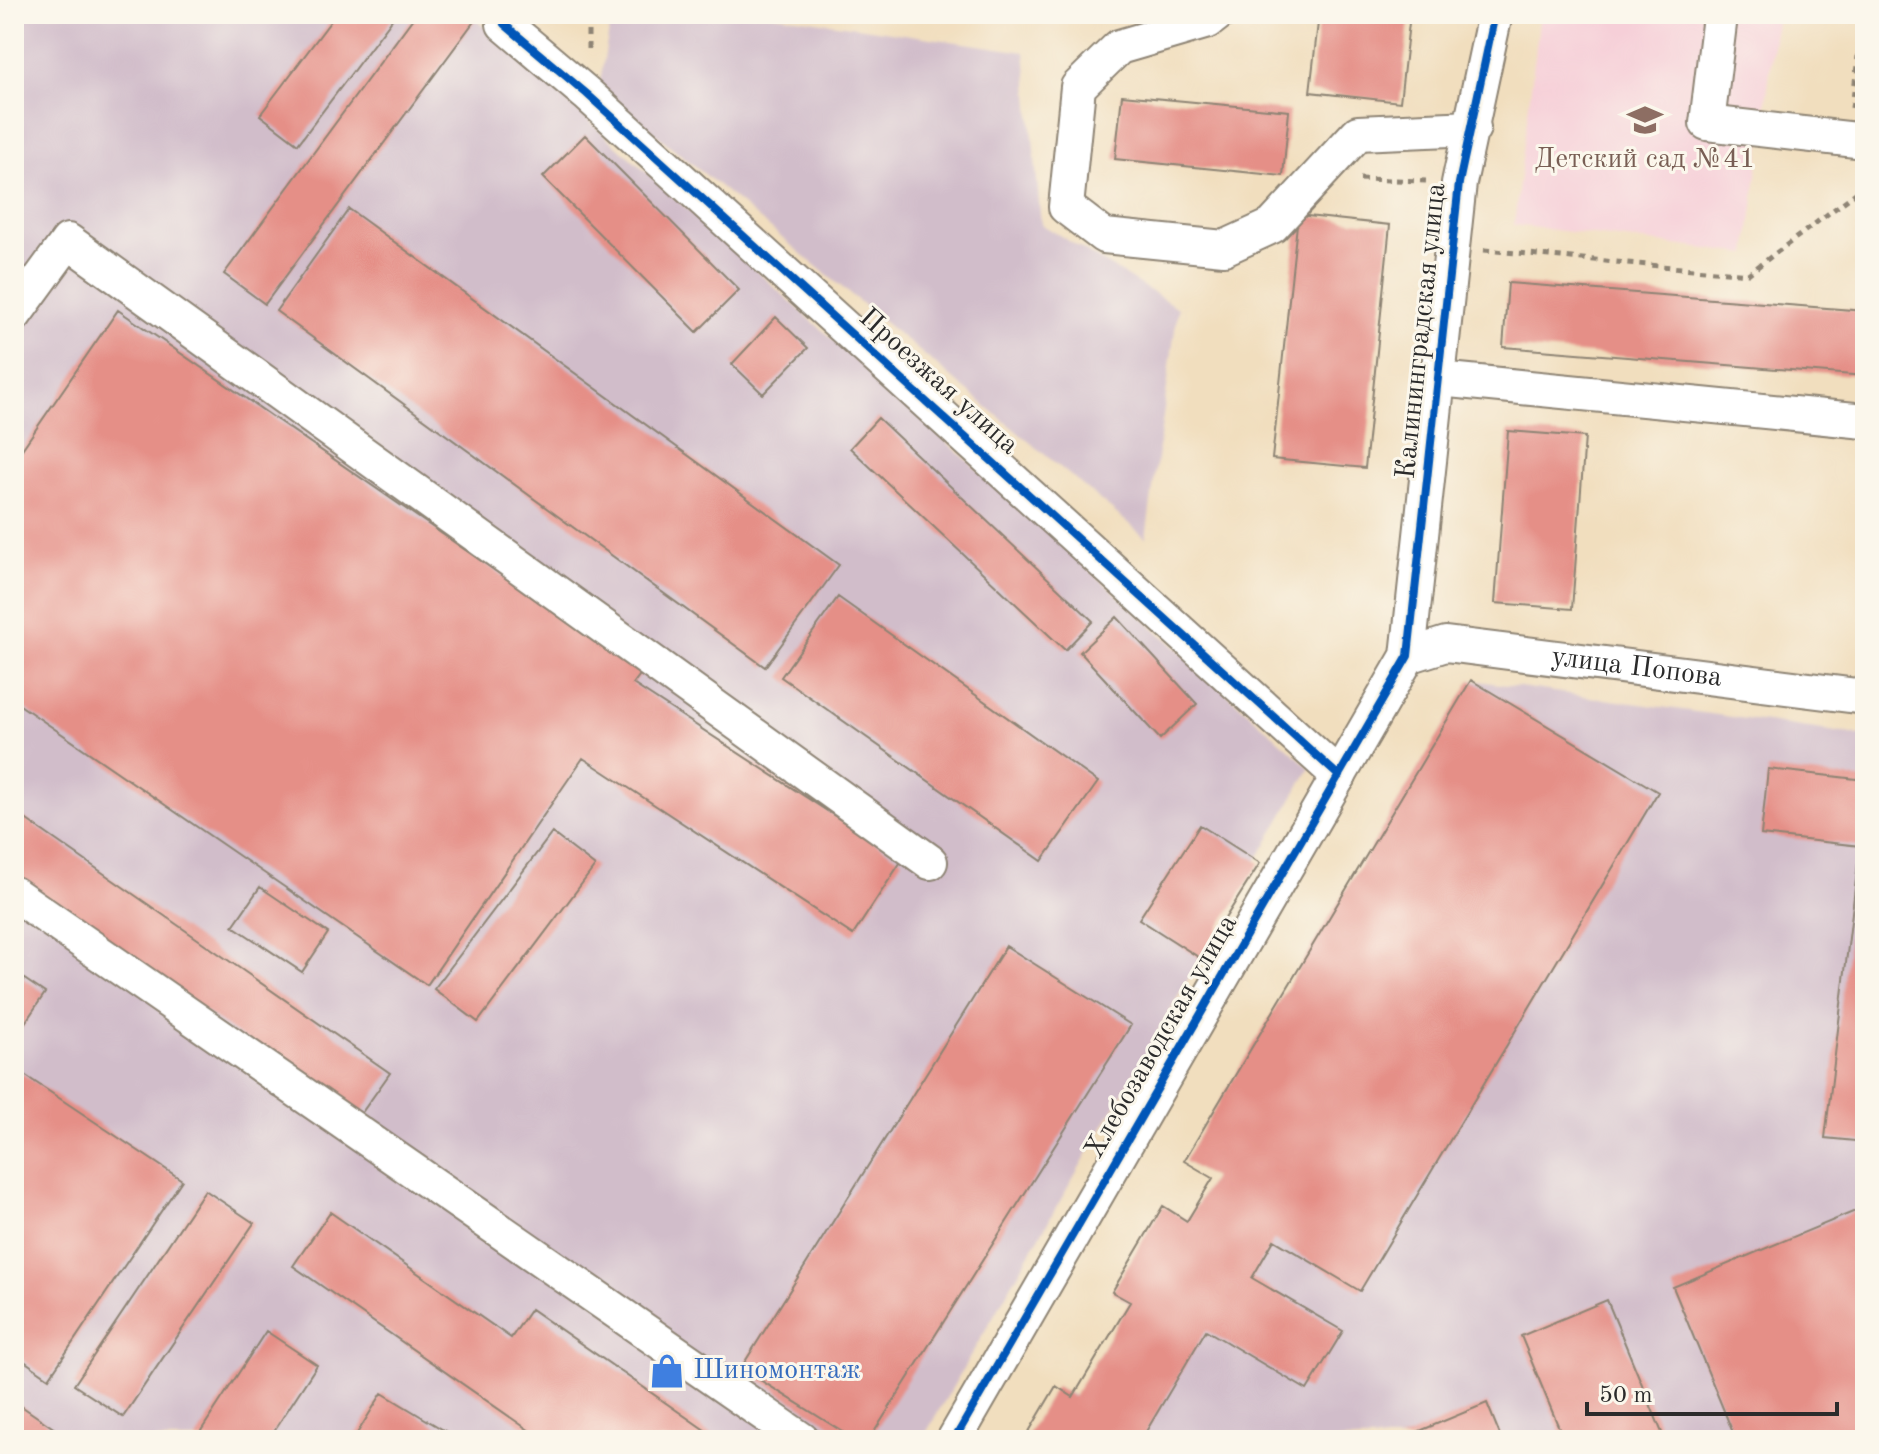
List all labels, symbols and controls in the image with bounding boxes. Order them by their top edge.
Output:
school or university icon: Детский сад №41 [1626,101,1664,139]
place label: Детский сад №41 [1534,146,1756,174]
street label: Калининградская улица [1393,181,1451,480]
street label: Проезжая улица [853,304,1023,461]
street label: улица Попова [1550,643,1724,693]
street label: Хлебозаводская улица [1081,910,1243,1164]
shop icon: Шиномонтаж [648,1352,686,1390]
place label: Шиномонтаж [693,1357,861,1385]
scale bar [1587,1366,1837,1416]
text: 50 m [1599,1384,1653,1408]

